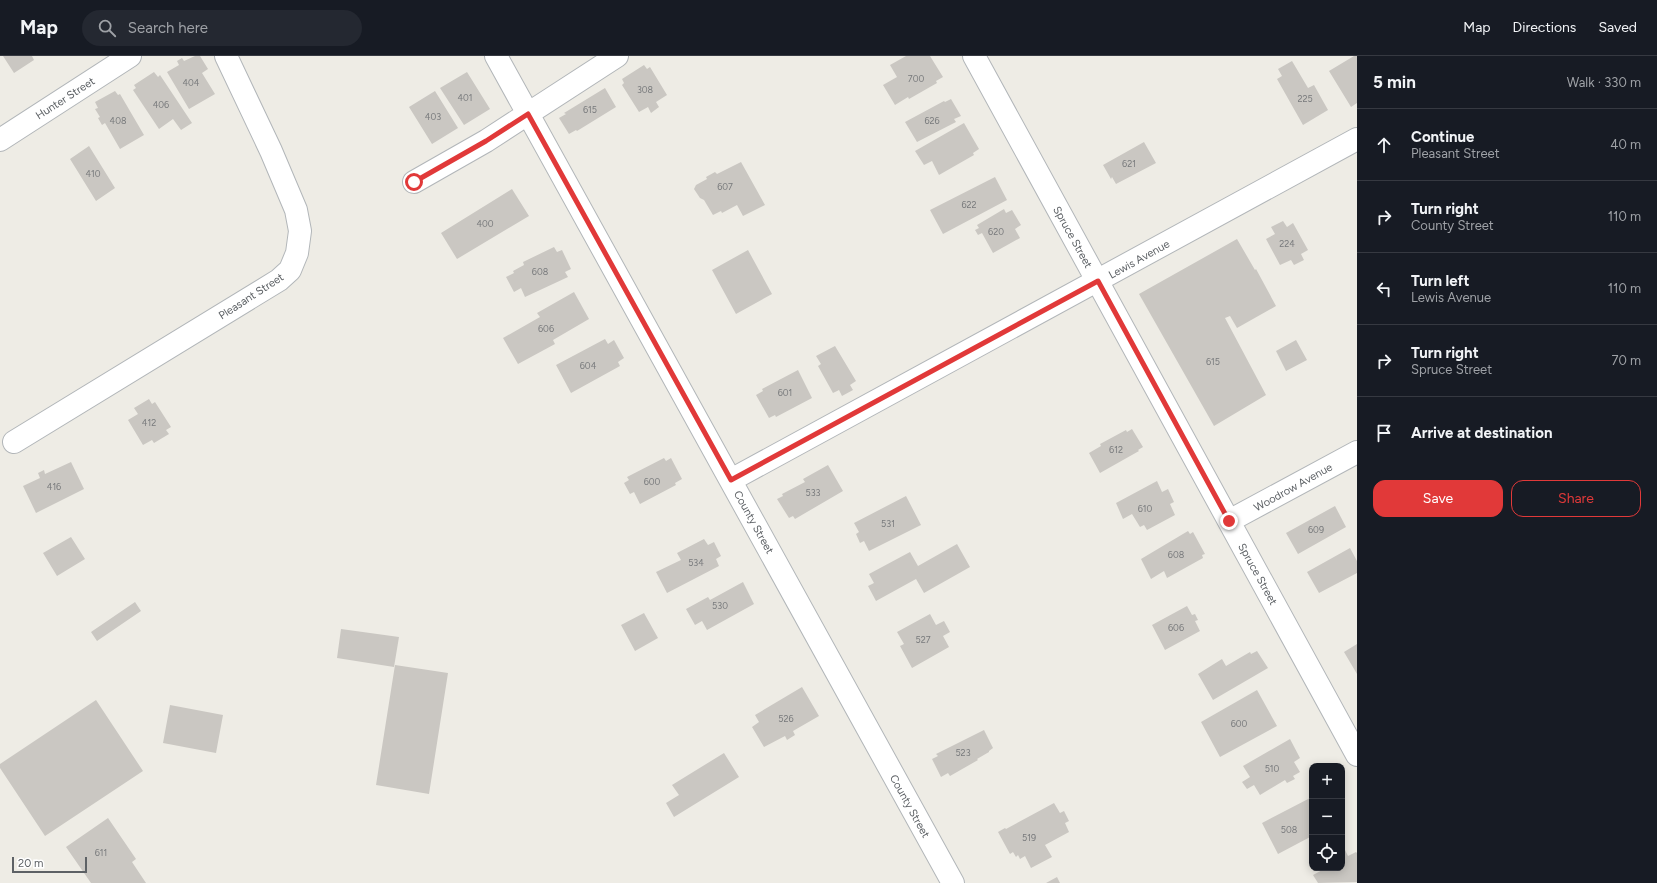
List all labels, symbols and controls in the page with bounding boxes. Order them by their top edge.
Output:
search box [82,10,362,46]
text: Map [20,16,58,39]
icon: search [96,17,118,39]
text: Search here [128,19,208,37]
text: Map [1463,19,1491,36]
text: Directions [1513,19,1576,36]
text: Saved [1598,19,1637,36]
text: 5 min [1373,72,1416,92]
house number: 700 [908,73,924,84]
street label: Hunter Street [33,74,97,122]
text: Walk · 330 m [1567,75,1641,90]
house number: 404 [183,77,200,88]
house number: 308 [637,84,654,95]
house number: 401 [457,92,473,103]
house number: 225 [1297,93,1313,104]
house number: 406 [153,99,169,110]
house number: 615 [583,104,597,115]
house number: 403 [425,111,441,122]
house number: 408 [110,115,127,126]
house number: 626 [924,115,940,126]
text: Continue [1411,128,1474,146]
icon: ahead [1373,134,1395,156]
text: 40 m [1610,137,1641,152]
text: Pleasant Street [1411,146,1500,161]
house number: 621 [1122,158,1136,169]
house number: 410 [85,168,101,179]
route start [405,173,423,191]
house number: 607 [717,181,733,192]
house number: 622 [961,199,977,210]
text: Turn right [1411,200,1479,218]
street label: Spruce Street [1050,204,1095,270]
icon: right [1373,206,1395,228]
text: 110 m [1608,209,1641,224]
house number: 400 [476,218,494,229]
text: County Street [1411,218,1494,233]
house number: 620 [988,226,1004,237]
street label: Lewis Avenue [1106,237,1172,282]
house number: 224 [1279,238,1295,249]
house number: 608 [532,266,549,277]
street label: Pleasant Street [216,271,286,322]
text: Turn left [1411,272,1469,290]
icon: left [1373,278,1395,300]
text: 110 m [1608,281,1641,296]
text: Lewis Avenue [1411,290,1491,305]
house number: 606 [538,323,554,334]
text: Turn right [1411,344,1479,362]
icon: right [1373,350,1395,372]
text: 70 m [1611,353,1641,368]
house number: 615 [1206,356,1220,367]
house number: 604 [580,360,597,371]
text: Spruce Street [1411,362,1492,377]
house number: 601 [778,387,792,398]
house number: 412 [142,417,156,428]
icon: arrive [1373,422,1395,444]
text: Arrive at destination [1411,424,1552,442]
house number: 612 [1109,444,1123,455]
street label: Woodrow Avenue [1252,460,1335,514]
house number: 600 [644,476,661,487]
button: Save [1373,480,1503,517]
button: Share [1511,480,1641,517]
house number: 416 [47,481,61,492]
house number: 533 [806,487,821,498]
street label: County Street [731,488,776,556]
house number: 610 [1138,503,1153,514]
route end [1220,512,1238,530]
house number: 531 [881,518,895,529]
house number: 609 [1308,524,1324,535]
street label: Spruce Street [1235,541,1280,607]
house number: 608 [1168,549,1185,560]
house number: 534 [688,557,704,568]
house number: 530 [712,600,728,611]
house number: 606 [1168,622,1184,633]
house number: 527 [915,634,931,645]
house number: 526 [778,713,794,724]
house number: 600 [1231,718,1248,729]
house number: 523 [955,747,971,758]
house number: 510 [1265,763,1280,774]
map controls [1309,763,1345,871]
button: + [1309,763,1345,799]
street label: County Street [887,772,932,840]
button: − [1309,799,1345,835]
house number: 508 [1281,824,1298,835]
house number: 519 [1022,832,1036,843]
button: locate [1309,835,1345,871]
house number: 611 [95,847,107,858]
scale bar [12,855,87,874]
text: 20 m [18,857,43,870]

